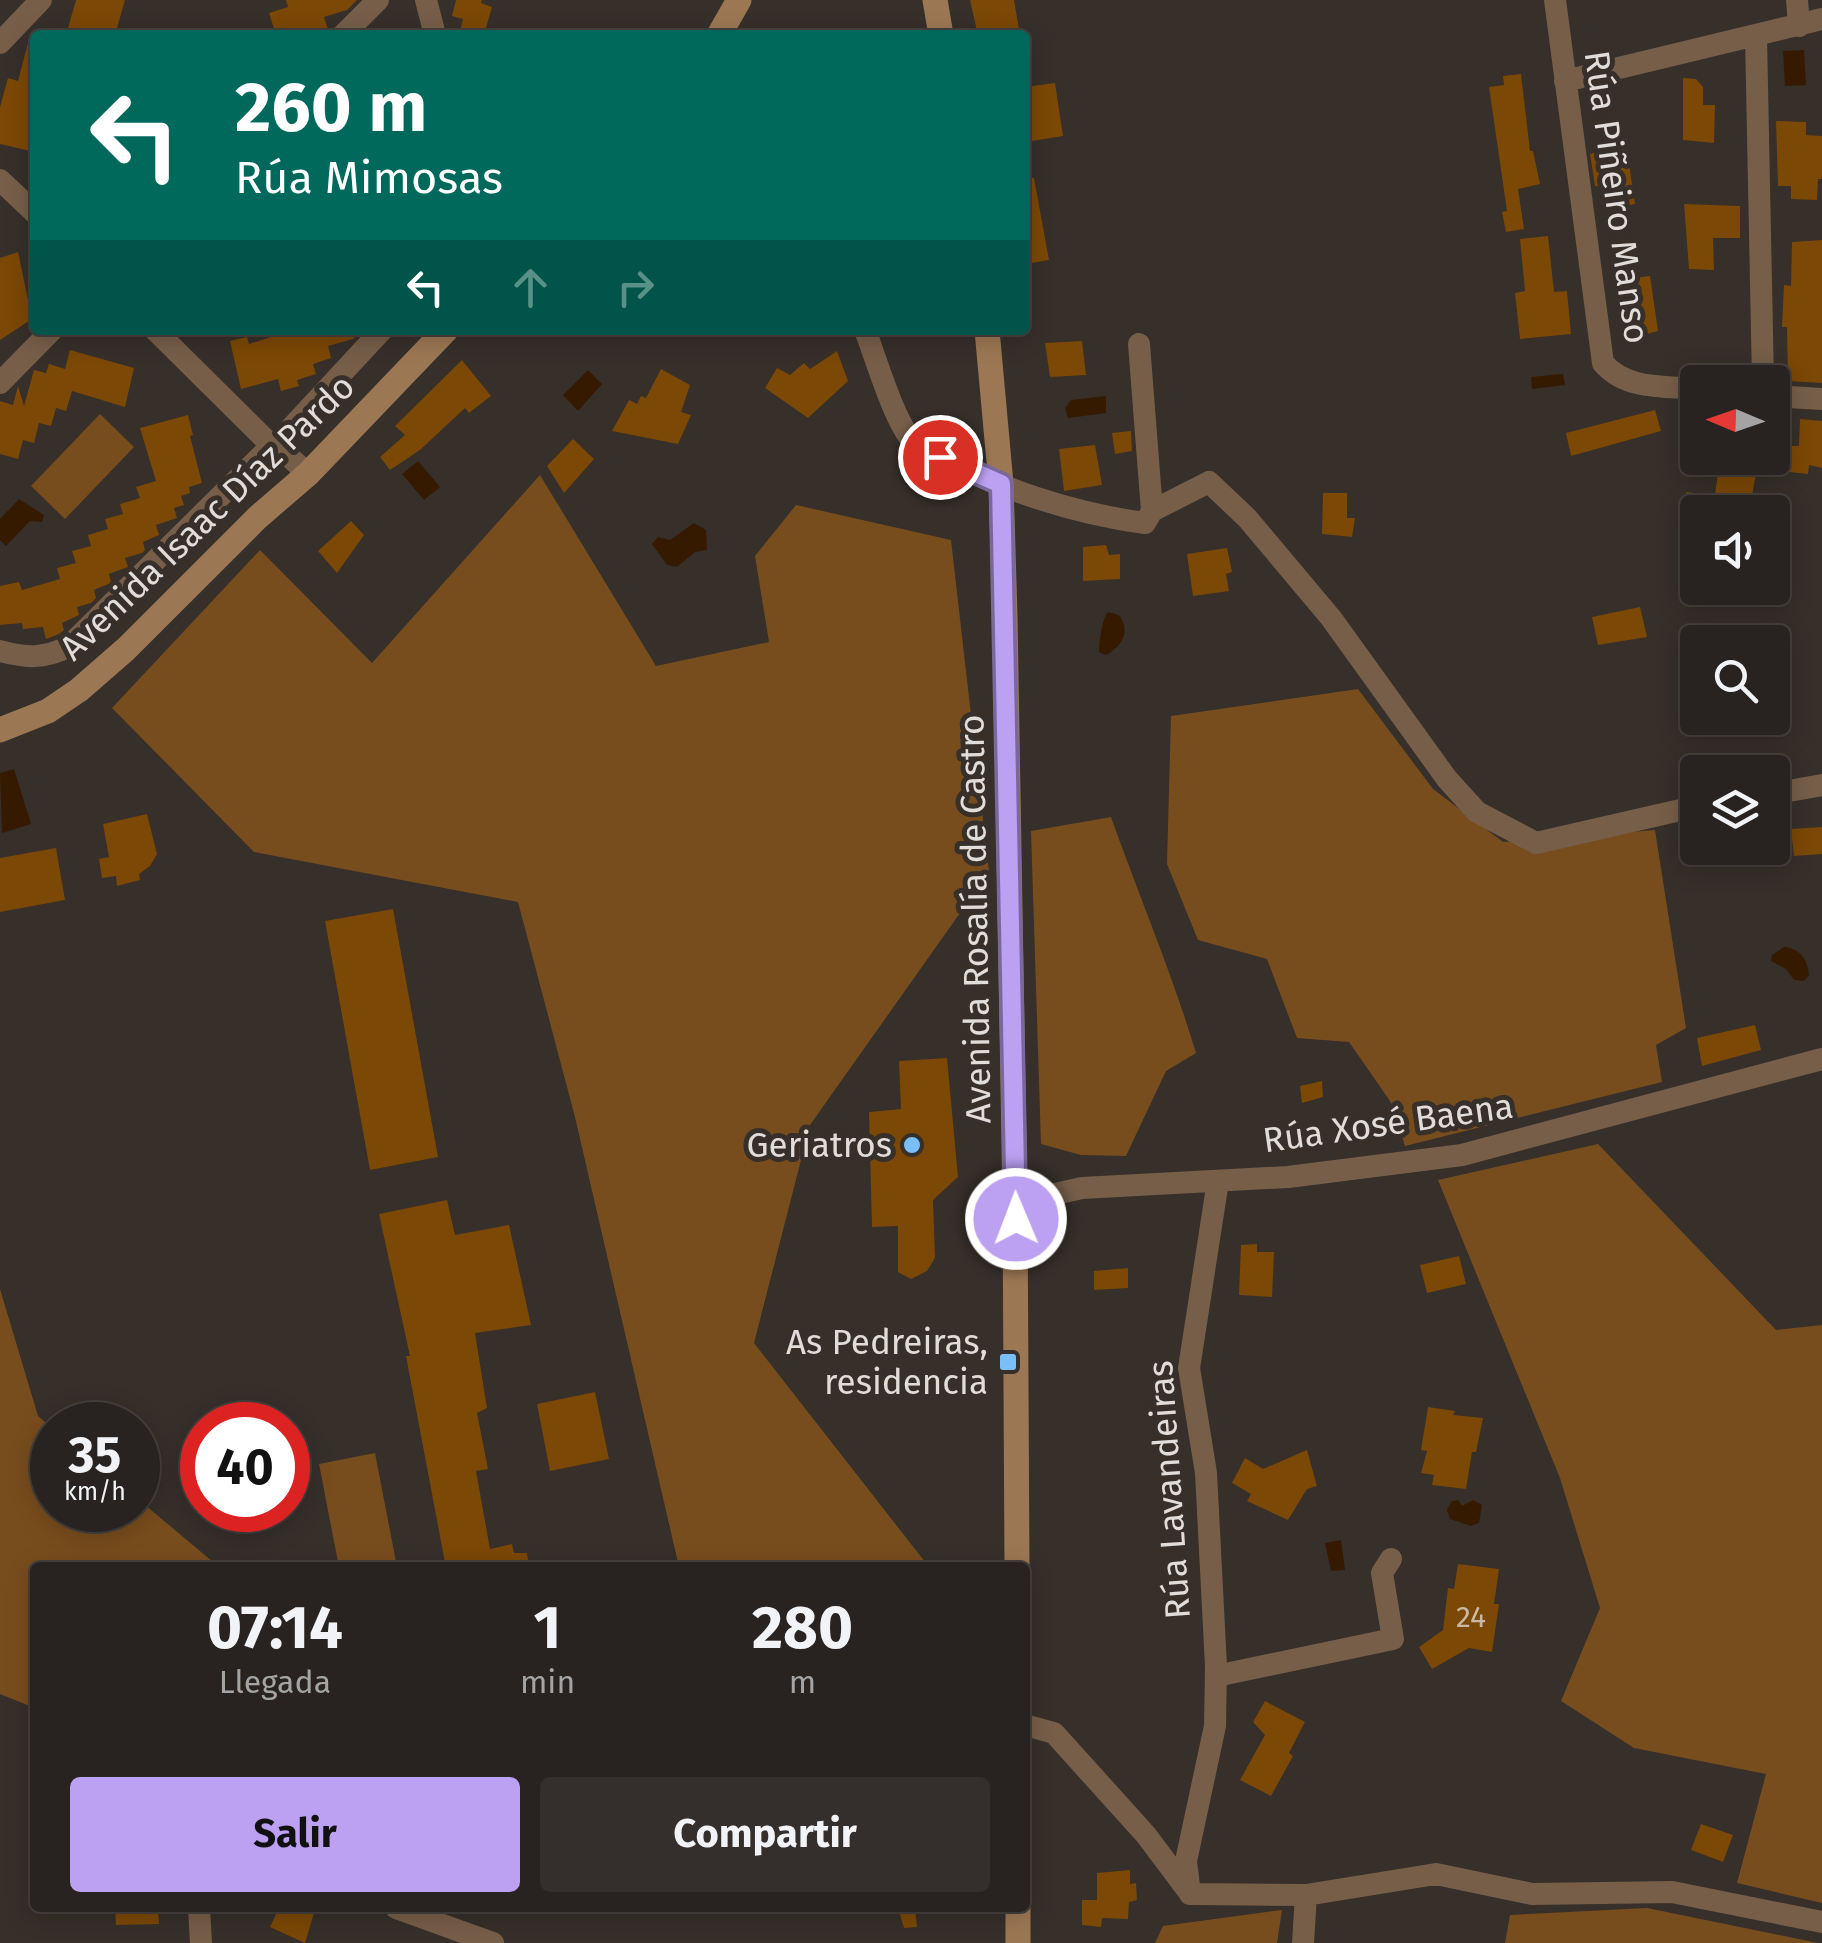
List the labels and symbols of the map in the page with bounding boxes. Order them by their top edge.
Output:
street label: Rúa Piñeiro Manso [1576,48,1658,346]
street label: Avenida Isaac Díaz Pardo [51,365,363,669]
north arrow [1680,365,1790,475]
pin [898,415,983,500]
street label: Avenida Rosalía de Castro [950,714,1000,1124]
street label: Rúa Xosé Baena [1260,1085,1516,1161]
place label: Geriatros [747,1124,892,1166]
marker: Geriatros [901,1134,923,1156]
position arrow [964,1167,1068,1271]
place label: As Pedreiras, residencia [786,1321,988,1403]
marker: As Pedreiras, residencia [997,1351,1019,1373]
street label: Rúa Lavandeiras [1139,1359,1199,1621]
speed limit sign: 40 [180,1402,310,1532]
house number: 24 [1456,1599,1486,1635]

